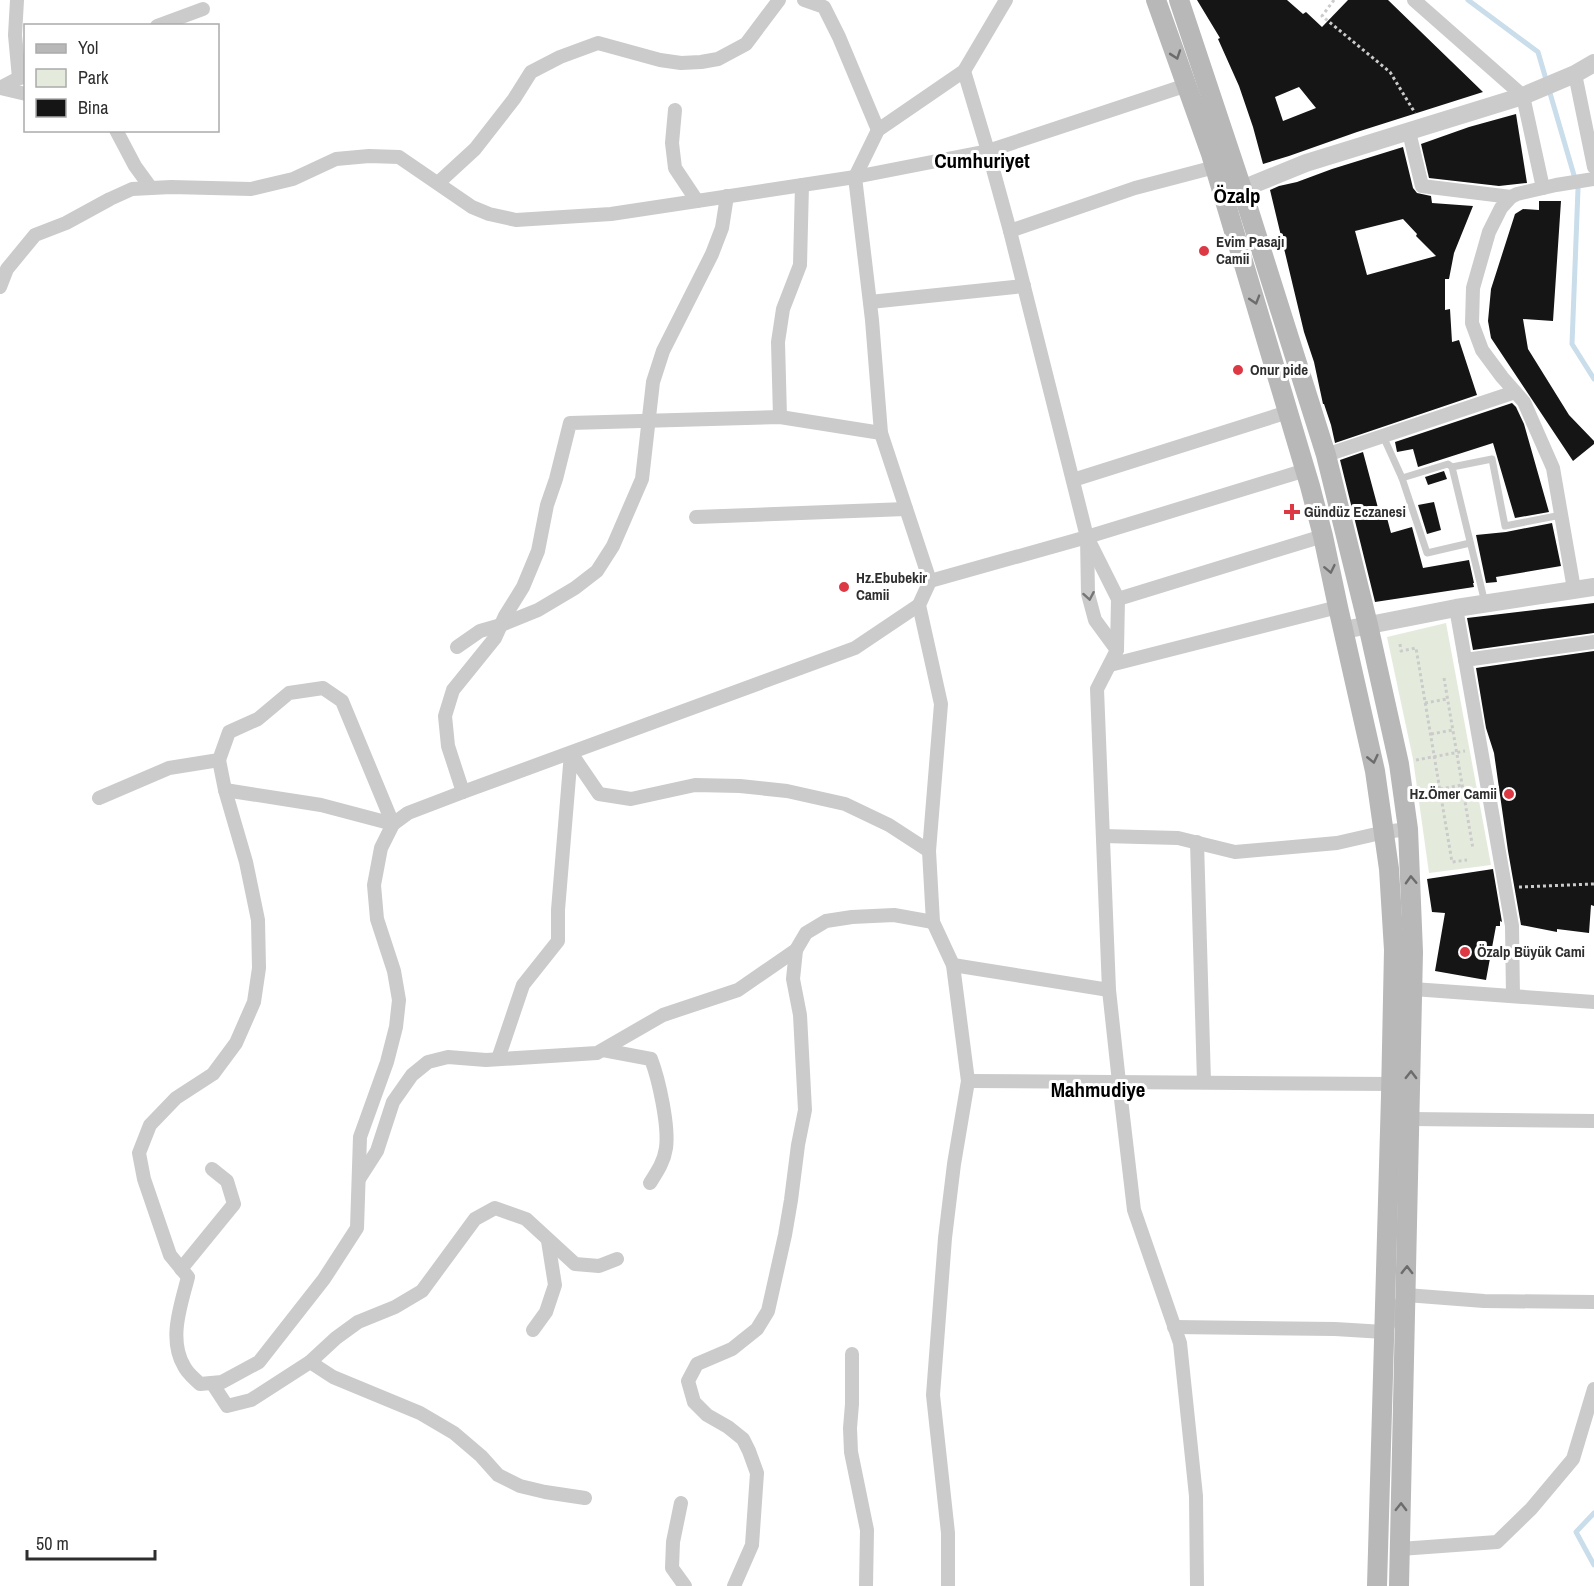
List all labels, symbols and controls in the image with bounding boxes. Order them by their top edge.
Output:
legend [24,24,219,132]
text: Yol [78,35,98,60]
one-way arrow [1169,49,1182,60]
text: Park [78,65,109,90]
text: Bina [78,95,108,120]
district label: Cumhuriyet [934,146,1030,175]
district label: Özalp [1214,181,1260,210]
place label: Evim Pasajı Camii [1216,231,1284,269]
marker: Evim Pasajı Camii [1197,244,1211,258]
one-way arrow [1248,294,1260,305]
place label: Onur pide [1250,359,1308,380]
marker: Onur pide [1231,363,1245,377]
place label: Gündüz Eczanesi [1304,501,1406,522]
marker: Gündüz Eczanesi [1285,505,1299,519]
one-way arrow [1323,564,1336,574]
place label: Hz.Ebubekir Camii [856,567,927,605]
marker: Hz.Ebubekir Camii [837,580,851,594]
one-way arrow [1083,591,1095,600]
one-way arrow [1365,754,1378,764]
place label: Hz.Ömer Camii [1410,783,1497,804]
marker: Hz.Ömer Camii [1502,787,1516,801]
one-way arrow [1405,875,1418,884]
place label: Özalp Büyük Cami [1477,941,1585,962]
marker: Özalp Büyük Cami [1458,945,1472,959]
one-way arrow [1405,1070,1417,1079]
district label: Mahmudiye [1051,1075,1145,1104]
one-way arrow [1400,1265,1413,1274]
one-way arrow [1395,1502,1407,1511]
scale bar [27,1523,154,1561]
text: 50 m [36,1531,69,1556]

